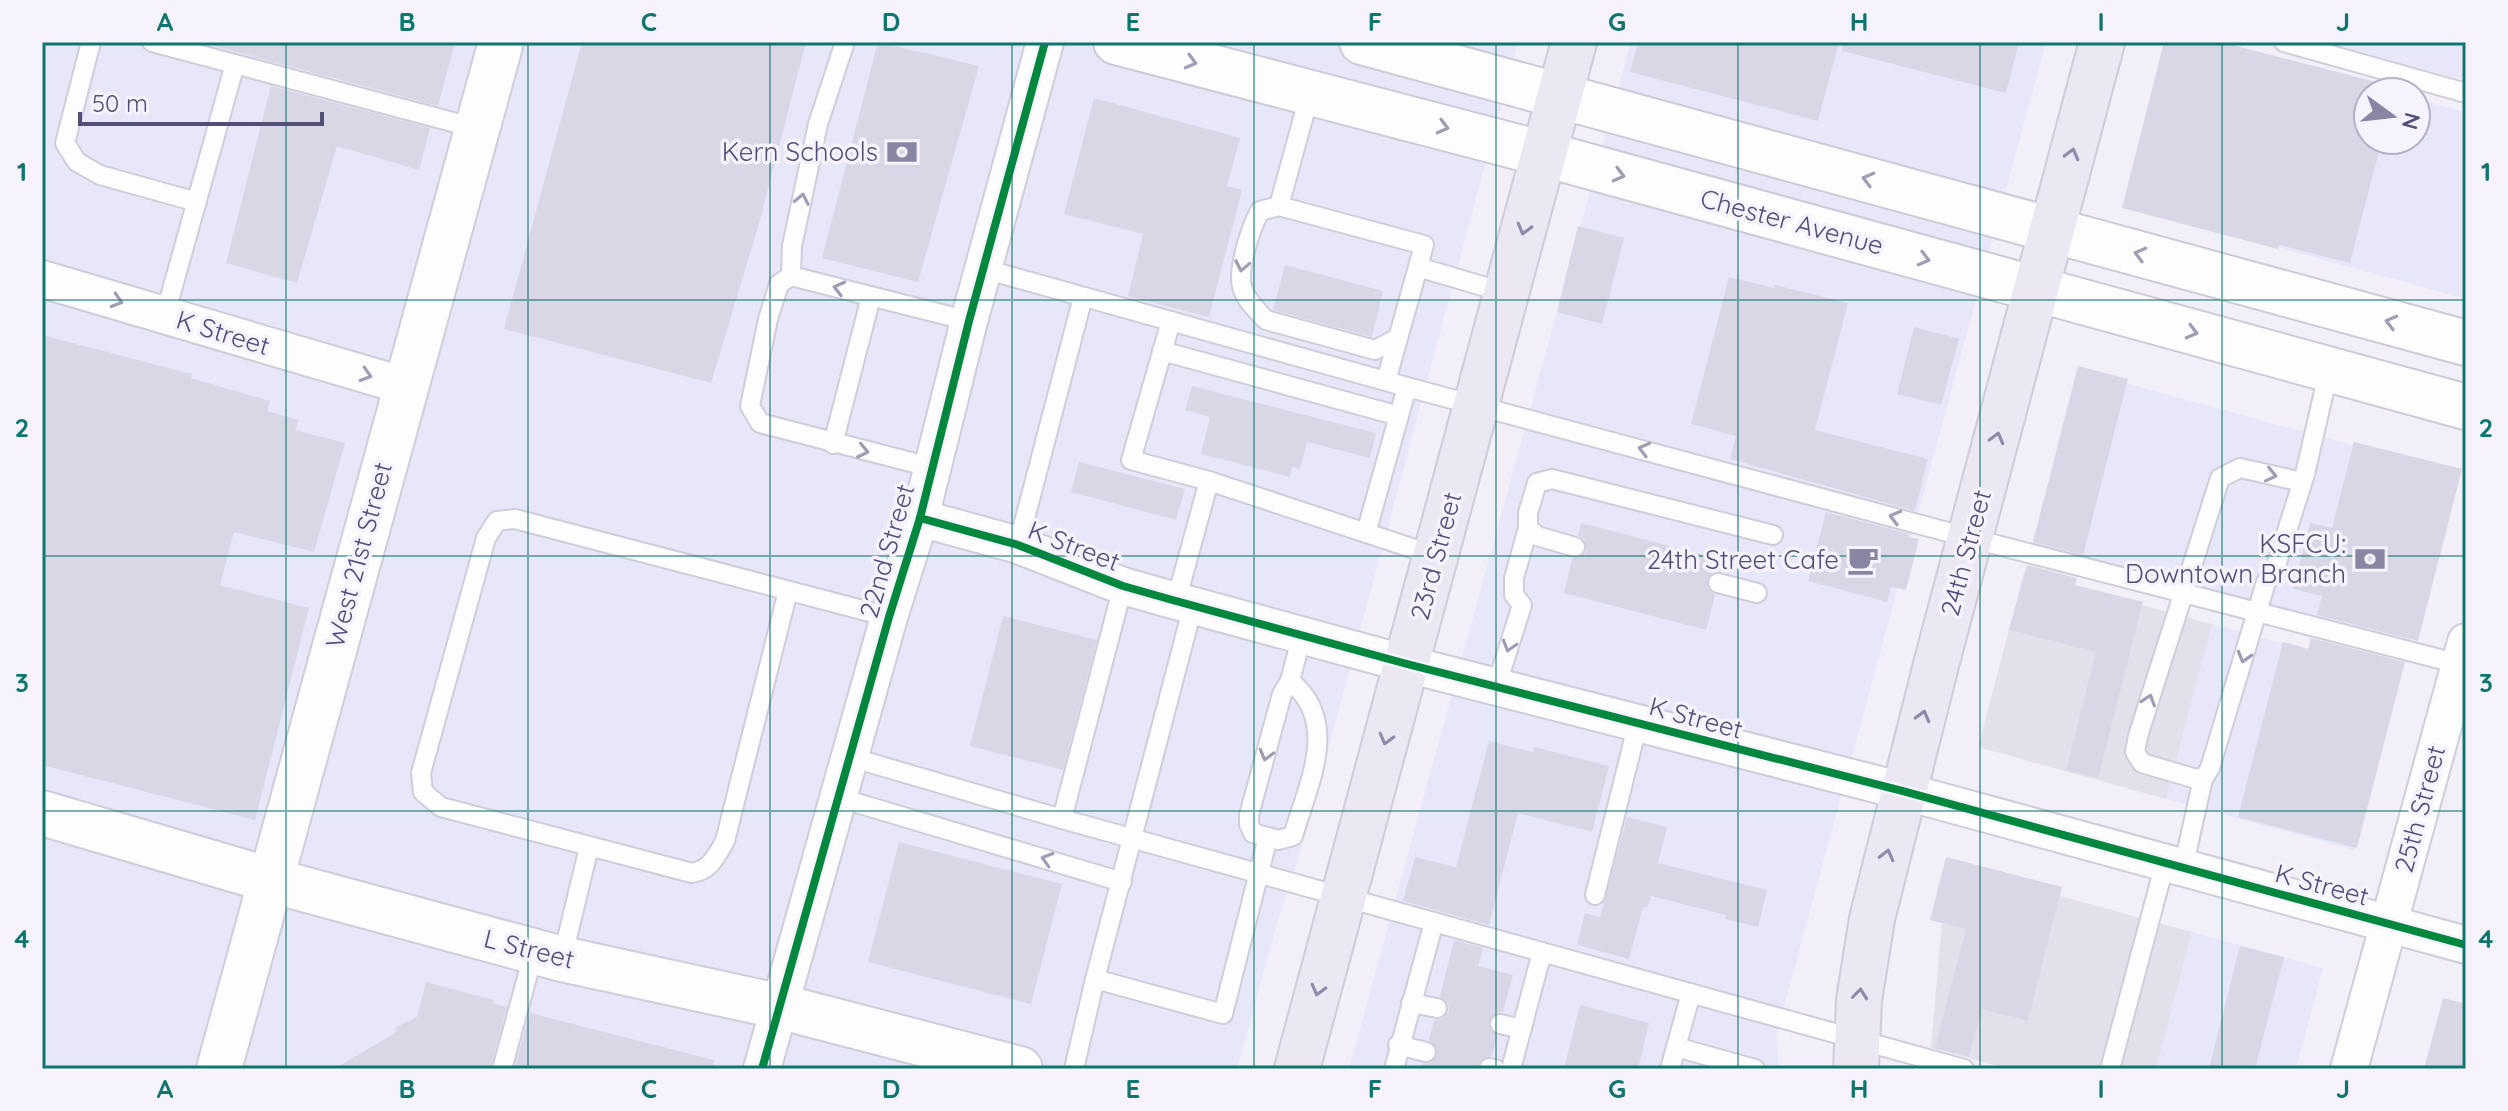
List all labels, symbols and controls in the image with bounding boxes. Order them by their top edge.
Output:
text: A [157,5,174,38]
text: B [398,5,416,38]
text: C [641,5,657,38]
text: D [882,5,900,38]
text: E [1126,5,1140,38]
text: F [1368,5,1382,38]
text: G [1608,5,1626,38]
text: H [1850,5,1868,38]
text: I [2097,5,2105,38]
text: J [2336,5,2350,38]
one-way arrow [1184,52,1198,69]
scale bar [80,76,322,126]
north arrow [2352,76,2432,156]
text: 50 m [92,88,148,118]
text: N [2396,110,2427,133]
one-way arrow [1435,118,1449,135]
place label: Kern Schools [722,135,878,168]
bank icon: Kern Schools [885,135,919,169]
one-way arrow [2062,147,2079,161]
text: 1 [17,155,27,188]
text: 1 [2481,155,2491,188]
one-way arrow [1612,165,1626,182]
one-way arrow [1862,172,1876,188]
street label: Chester Avenue [1697,181,1887,262]
one-way arrow [793,193,810,206]
one-way arrow [1516,222,1533,236]
one-way arrow [2134,246,2148,263]
one-way arrow [1916,249,1930,266]
one-way arrow [1234,258,1251,272]
one-way arrow [833,281,847,298]
one-way arrow [109,292,123,308]
street label: K Street [173,303,274,362]
one-way arrow [2384,315,2398,332]
one-way arrow [2185,323,2199,339]
one-way arrow [359,366,372,382]
text: 2 [15,411,29,444]
text: 2 [2479,411,2493,444]
one-way arrow [1987,431,2004,445]
one-way arrow [855,442,869,459]
one-way arrow [1637,442,1651,459]
street label: West 21st Street [318,458,399,651]
one-way arrow [2264,466,2278,483]
street label: 22nd Street [852,480,921,622]
street label: 24th Street [1933,486,1998,620]
street label: 23rd Street [1403,488,1468,624]
one-way arrow [1888,510,1902,527]
street label: K Street [1024,513,1125,578]
place label: KSFCU: Downtown Branch [2125,527,2346,590]
bank icon: KSFCU: Downtown Branch [2353,542,2387,576]
place label: 24th Street Cafe [1647,543,1839,576]
cafe icon: 24th Street Cafe [1846,543,1880,577]
one-way arrow [1502,639,1518,652]
one-way arrow [2237,649,2253,663]
text: 3 [15,666,29,699]
text: 3 [2479,666,2493,699]
street label: K Street [1646,689,1747,746]
one-way arrow [2140,694,2156,708]
one-way arrow [1913,709,1930,723]
one-way arrow [1379,732,1396,746]
street label: 25th Street [2387,742,2452,876]
one-way arrow [1259,747,1275,761]
one-way arrow [1878,849,1895,863]
one-way arrow [1040,852,1054,868]
street label: K Street [2272,856,2373,913]
street label: L Street [480,921,578,976]
text: 4 [14,922,30,955]
text: 4 [2478,922,2494,955]
one-way arrow [1311,983,1328,997]
one-way arrow [1851,987,1868,1000]
text: A [157,1072,174,1105]
text: B [398,1072,416,1105]
text: C [641,1072,657,1105]
text: D [882,1072,900,1105]
text: E [1126,1072,1140,1105]
text: F [1368,1072,1382,1105]
text: G [1608,1072,1626,1105]
text: H [1850,1072,1868,1105]
text: I [2097,1072,2105,1105]
text: J [2336,1072,2350,1105]

